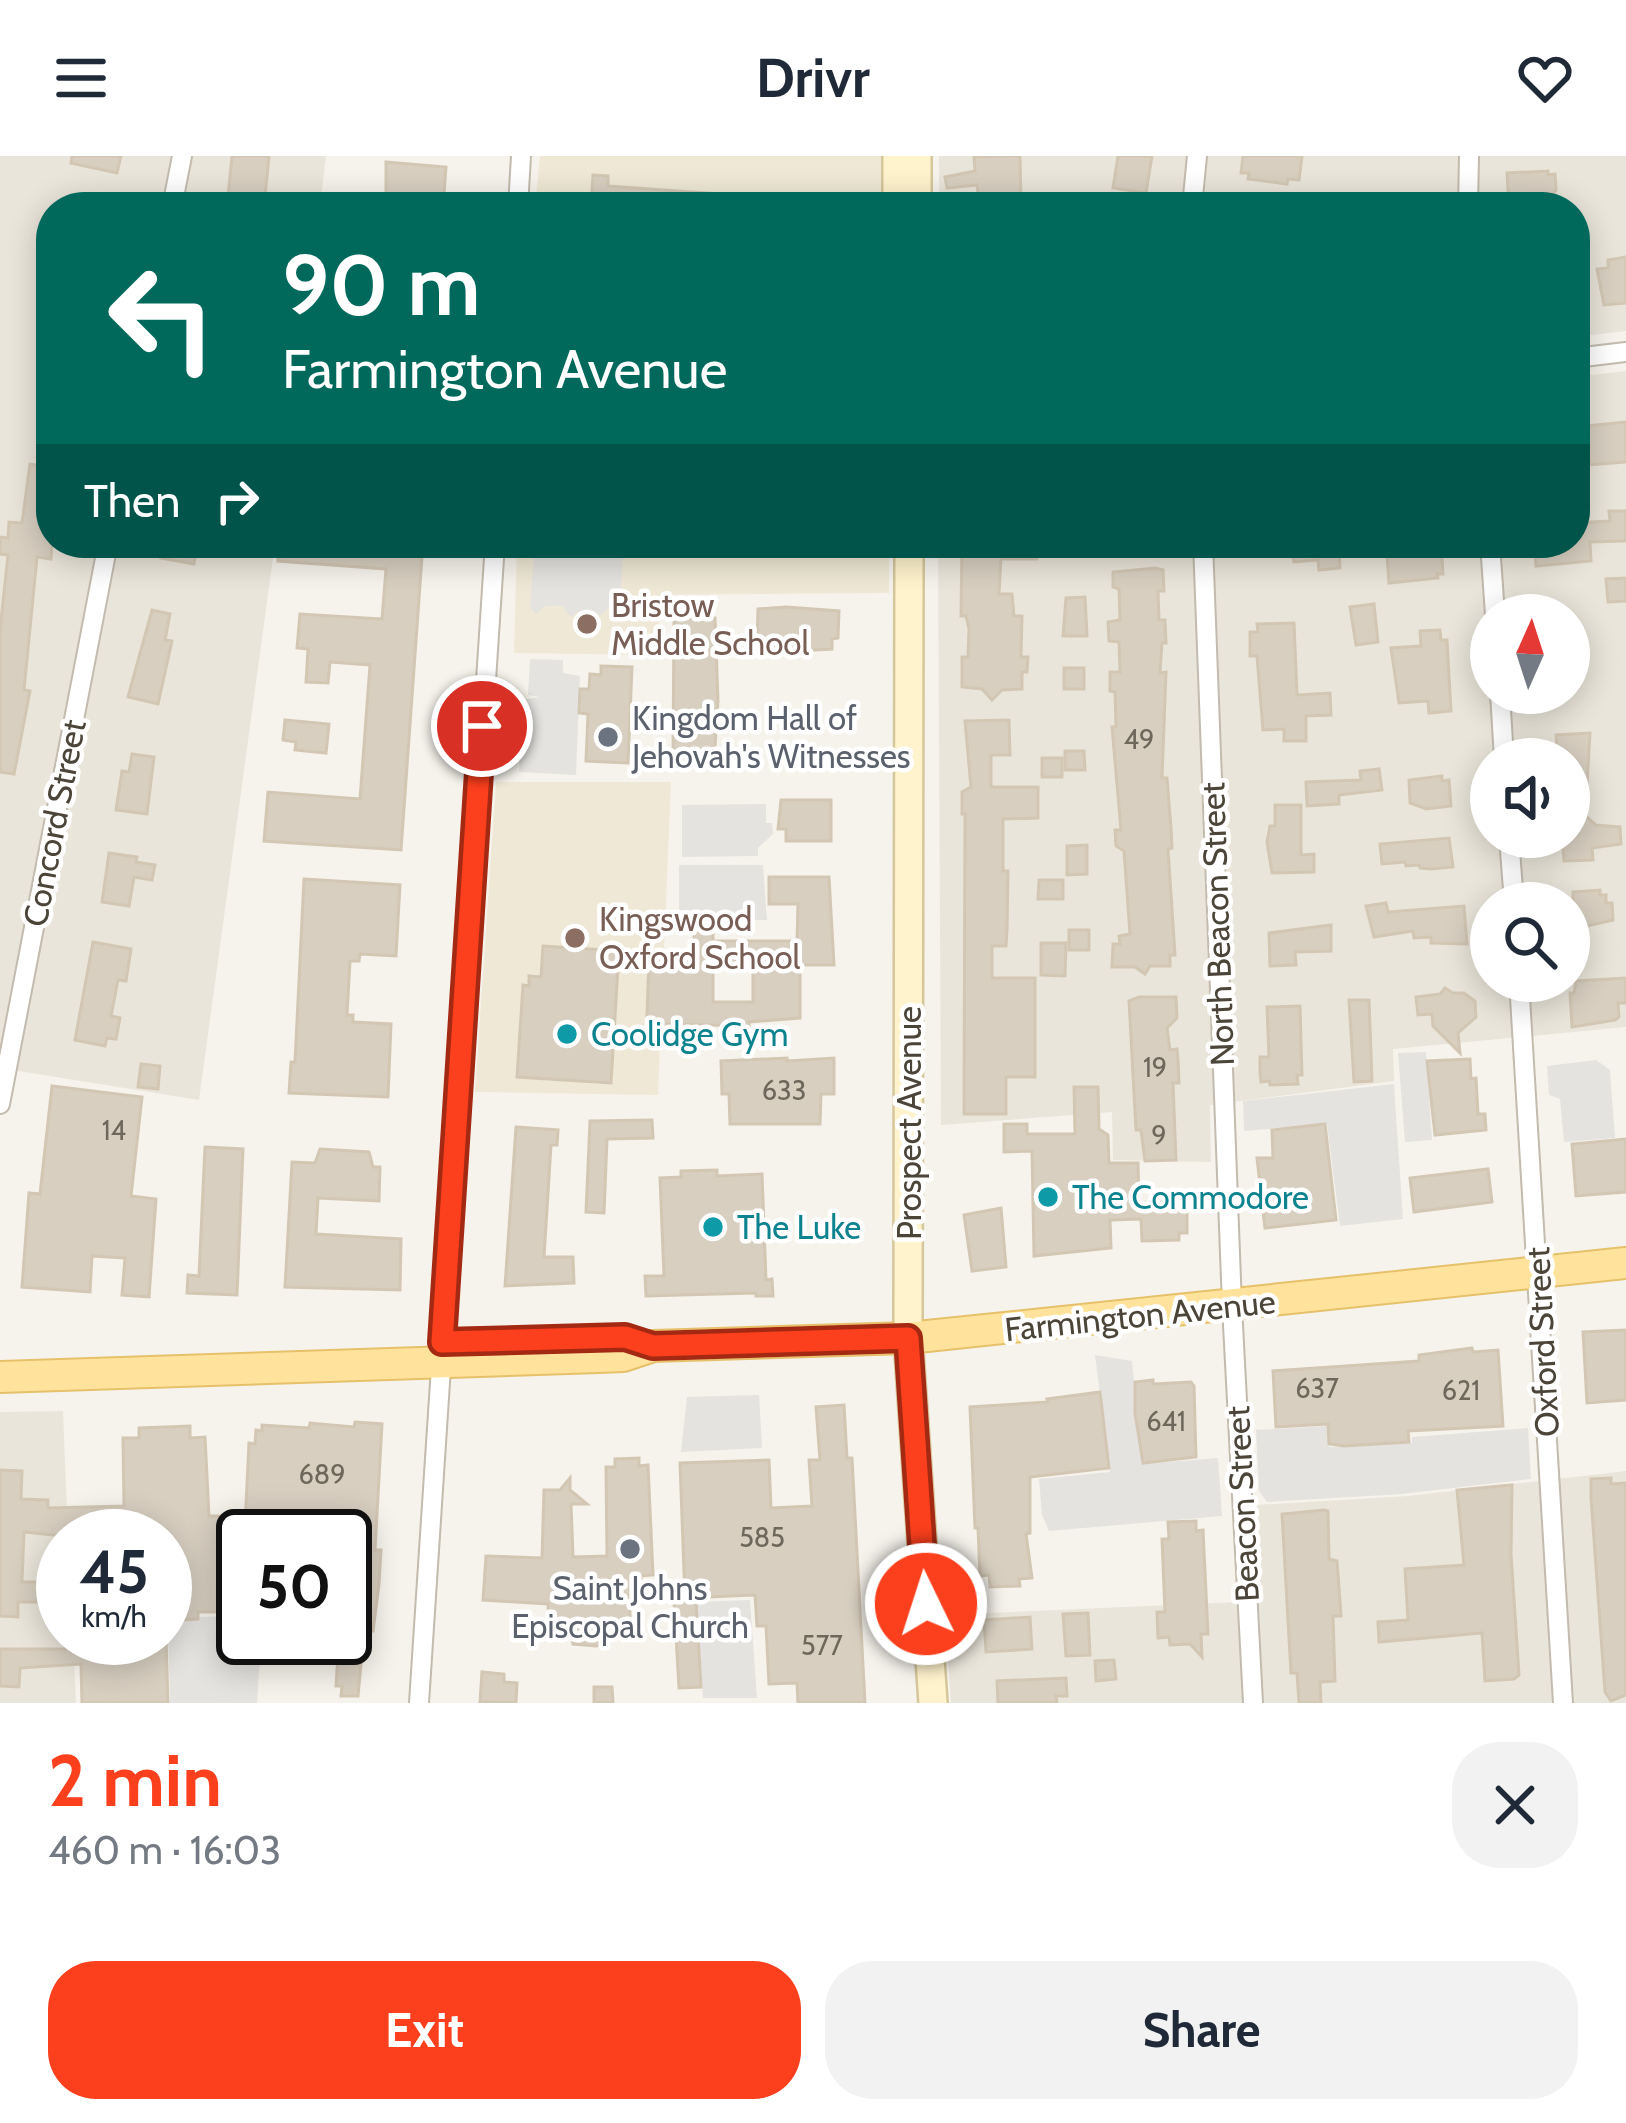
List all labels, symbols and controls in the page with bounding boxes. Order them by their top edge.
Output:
icon: menu [48,45,114,111]
text: Drivr [756,45,870,111]
icon: heart [1512,45,1578,111]
text: 90 m [282,234,480,336]
icon: left [84,240,240,396]
text: Farmington Avenue [282,336,727,402]
icon: right [204,468,270,534]
text: Then [84,474,180,528]
place label: Bristow Middle School [611,585,809,663]
north arrow [1470,594,1590,714]
map controls [1470,594,1590,1002]
marker: Bristow Middle School [574,611,600,637]
pin [431,675,533,777]
icon: arrive [449,693,515,759]
place label: Kingdom Hall of Jehovah's Witnesses [631,698,911,776]
street label: Concord Street [14,716,94,930]
house number: 49 [1124,723,1154,756]
marker: Kingdom Hall of Jehovah's Witnesses [595,724,621,750]
button: sound [1470,738,1590,858]
street label: North Beacon Street [1192,781,1242,1067]
button: search [1470,882,1590,1002]
place label: Kingswood Oxford School [599,899,801,977]
marker: Kingswood Oxford School [562,925,588,951]
street label: Prospect Avenue [889,1006,929,1240]
place label: Coolidge Gym [591,1014,788,1054]
marker: Coolidge Gym [554,1021,580,1047]
house number: 19 [1143,1051,1167,1084]
house number: 633 [762,1074,806,1107]
house number: 14 [102,1114,126,1147]
house number: 9 [1151,1119,1167,1152]
place label: The Commodore [1072,1177,1309,1217]
marker: The Commodore [1035,1184,1061,1210]
place label: The Luke [737,1207,861,1247]
marker: The Luke [700,1214,726,1240]
street label: Oxford Street [1517,1246,1567,1438]
street label: Farmington Avenue [1003,1281,1277,1349]
house number: 637 [1295,1372,1339,1405]
house number: 621 [1442,1374,1480,1407]
house number: 641 [1146,1405,1186,1438]
street label: Beacon Street [1217,1405,1267,1603]
house number: 689 [298,1458,346,1491]
speed limit sign: 50 [216,1509,372,1665]
house number: 585 [739,1521,785,1554]
text: 45 [79,1535,149,1608]
marker: Saint Johns Episcopal Church [617,1536,643,1562]
position arrow [863,1541,989,1667]
place label: Saint Johns Episcopal Church [511,1568,749,1646]
text: km/h [81,1598,147,1635]
house number: 577 [801,1629,843,1662]
text: 2 min [48,1737,222,1824]
button: close [1452,1742,1578,1868]
text: 460 m · 16:03 [48,1826,281,1874]
button: Exit [48,1961,801,2099]
button: Share [825,1961,1578,2099]

